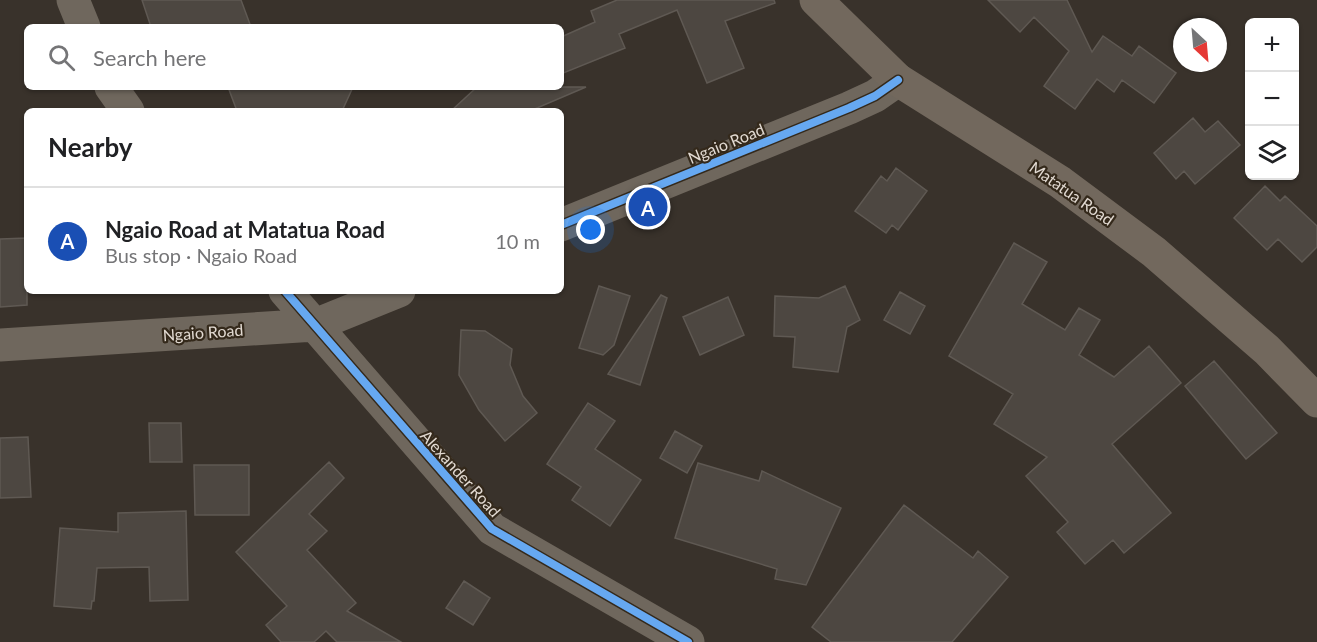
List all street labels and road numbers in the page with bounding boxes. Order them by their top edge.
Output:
street label: Ngaio Road [685,119,767,167]
street label: Matatua Road [1026,157,1118,229]
street label: Ngaio Road [162,320,244,344]
street label: Alexander Road [417,426,505,520]

